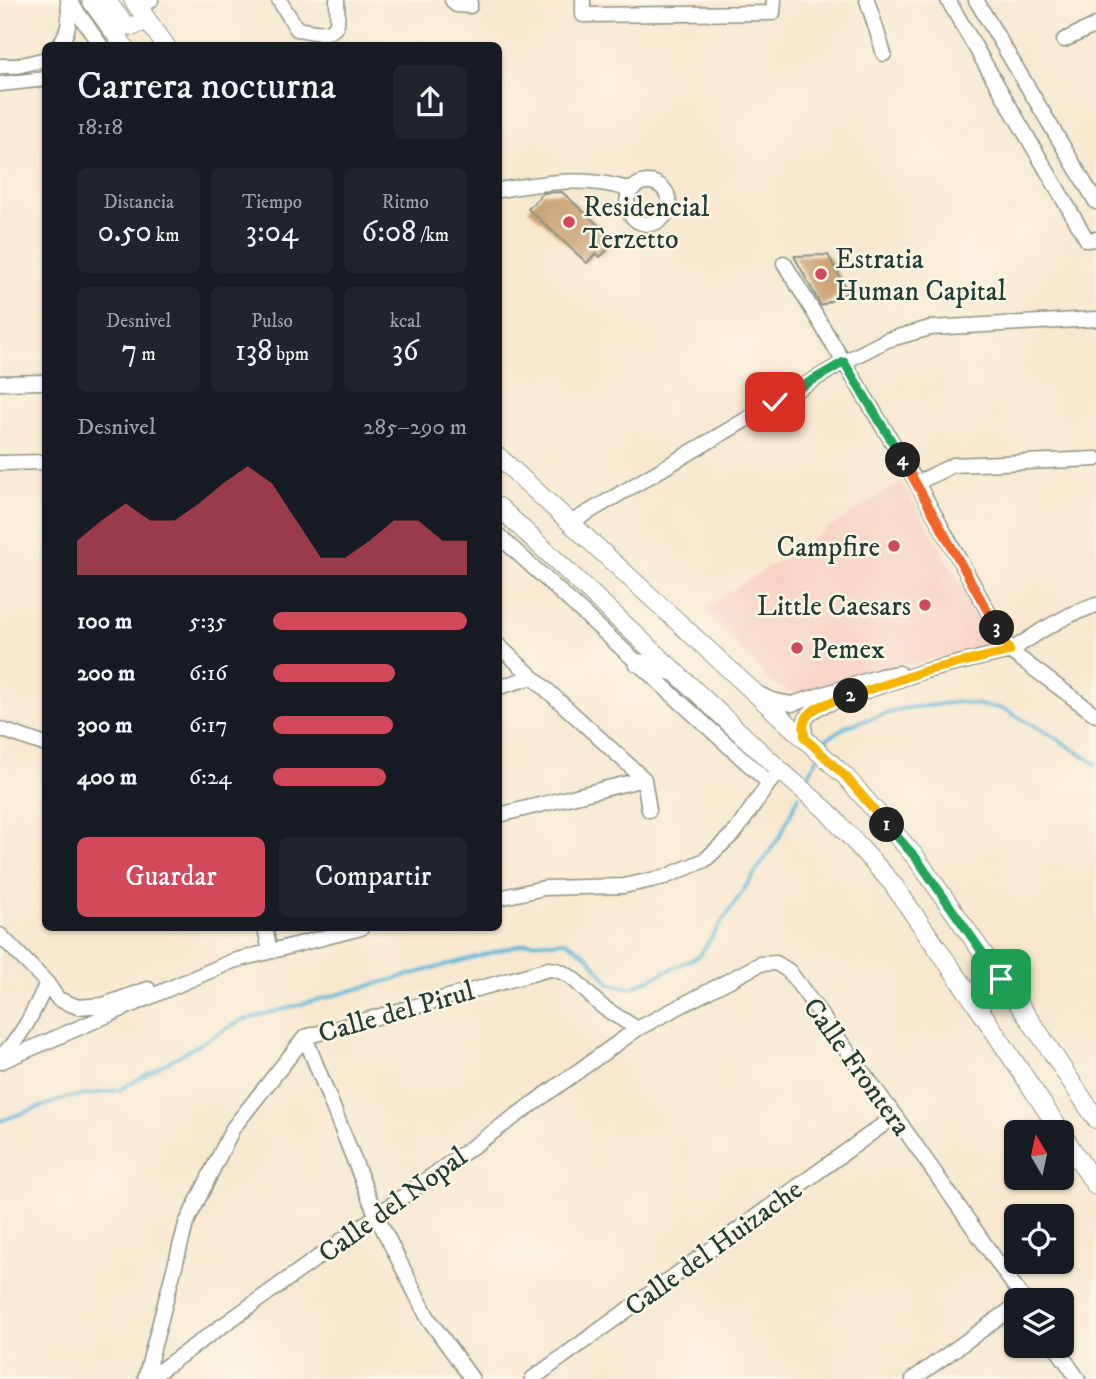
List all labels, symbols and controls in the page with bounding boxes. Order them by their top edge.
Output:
text: Carrera nocturna [77,63,336,111]
button: share [393,65,467,139]
text: 18:18 [77,113,123,142]
place label: Residencial Terzetto [583,190,710,257]
text: Distancia [103,191,174,214]
text: Tiempo [242,191,302,214]
text: Ritmo [382,191,429,214]
text: 0.50 [98,214,152,251]
text: 3:04 [246,214,298,251]
text: 6:08 [362,214,416,251]
marker: Residencial Terzetto [561,214,577,230]
text: km [152,224,180,247]
text: /km [416,224,449,247]
place label: Estratia Human Capital [835,242,1007,309]
marker: Estratia Human Capital [813,266,829,282]
text: Desnivel [106,310,171,333]
text: Pulso [251,310,293,333]
text: kcal [390,310,421,333]
text: 7 [122,333,137,370]
text: 138 [235,333,272,370]
text: 36 [392,333,419,370]
text: m [137,343,156,366]
text: bpm [272,343,309,366]
pin [745,372,805,432]
icon: check [756,383,794,421]
text: Desnivel [77,413,156,442]
text: 285–290 m [363,413,467,442]
pin: 4 [886,442,920,477]
text: 4 [897,448,908,471]
place label: Campfire [777,530,880,565]
marker: Campfire [886,538,902,554]
place label: Little Caesars [757,589,911,624]
marker: Little Caesars [917,597,933,613]
text: 100 m [77,607,132,636]
text: 5:35 [189,607,226,636]
pin: 3 [979,610,1014,646]
text: 3 [993,616,1000,639]
place label: Pemex [811,632,885,667]
marker: Pemex [789,640,805,656]
text: 200 m [77,659,135,688]
text: 6:16 [189,659,227,688]
pin: 2 [834,678,868,714]
text: 2 [846,684,855,707]
text: 300 m [77,711,133,740]
text: 6:17 [189,711,228,740]
text: 400 m [77,763,137,792]
text: 6:24 [189,763,232,792]
pin: 1 [870,808,904,842]
text: 1 [883,813,890,836]
button: Guardar [77,837,265,917]
button: Compartir [279,837,467,917]
pin [971,949,1031,1009]
icon: arrive [982,960,1020,998]
street label: Calle del Pirul [314,973,479,1051]
street label: Calle Frontera [795,991,919,1143]
north arrow [1004,1120,1074,1190]
map controls [1004,1120,1074,1358]
street label: Calle del Nopal [312,1139,475,1271]
street label: Calle del Huizache [618,1172,809,1324]
button: locate [1004,1204,1074,1274]
button: layers [1004,1288,1074,1358]

